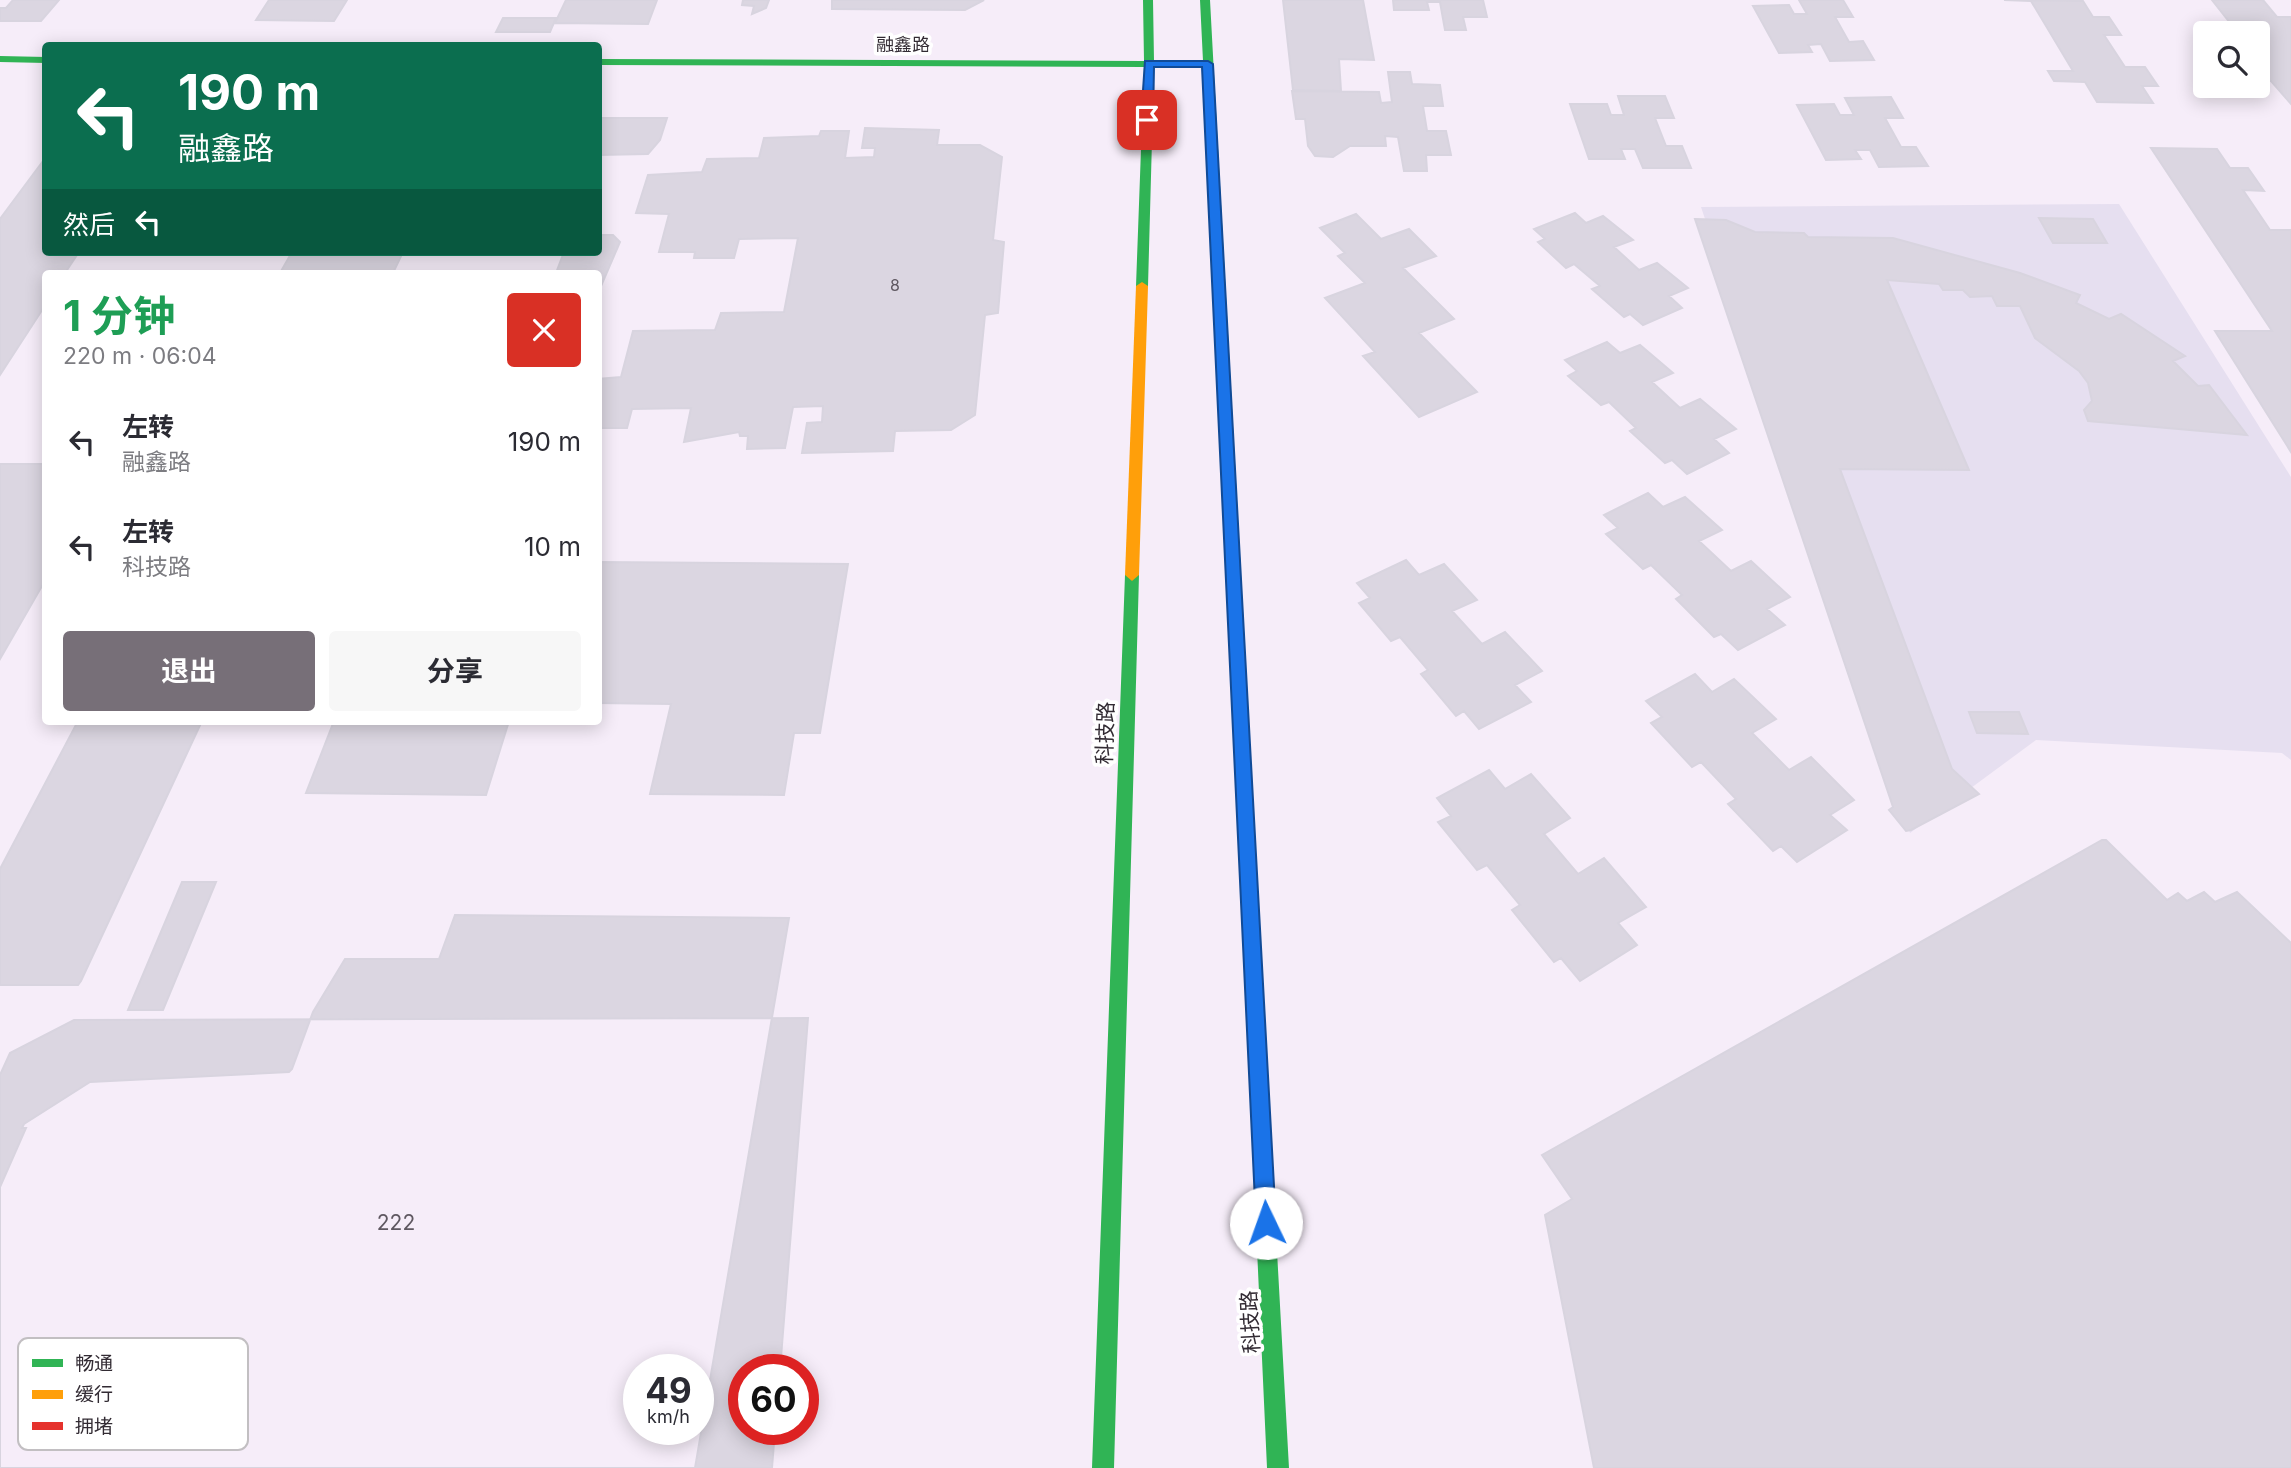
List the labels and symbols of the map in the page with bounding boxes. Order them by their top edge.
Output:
street label: 融鑫路 [876,34,930,55]
pin [1117,90,1177,150]
house number: 8 [890,275,900,295]
street label: 科技路 [1091,701,1119,765]
position arrow [1229,1186,1303,1260]
house number: 222 [377,1210,415,1235]
street label: 科技路 [1236,1290,1264,1354]
legend [18,1338,248,1450]
text: 畅通 [75,1352,113,1375]
speed limit sign: 60 [728,1354,819,1445]
text: 缓行 [75,1383,113,1406]
text: 拥堵 [75,1415,113,1438]

